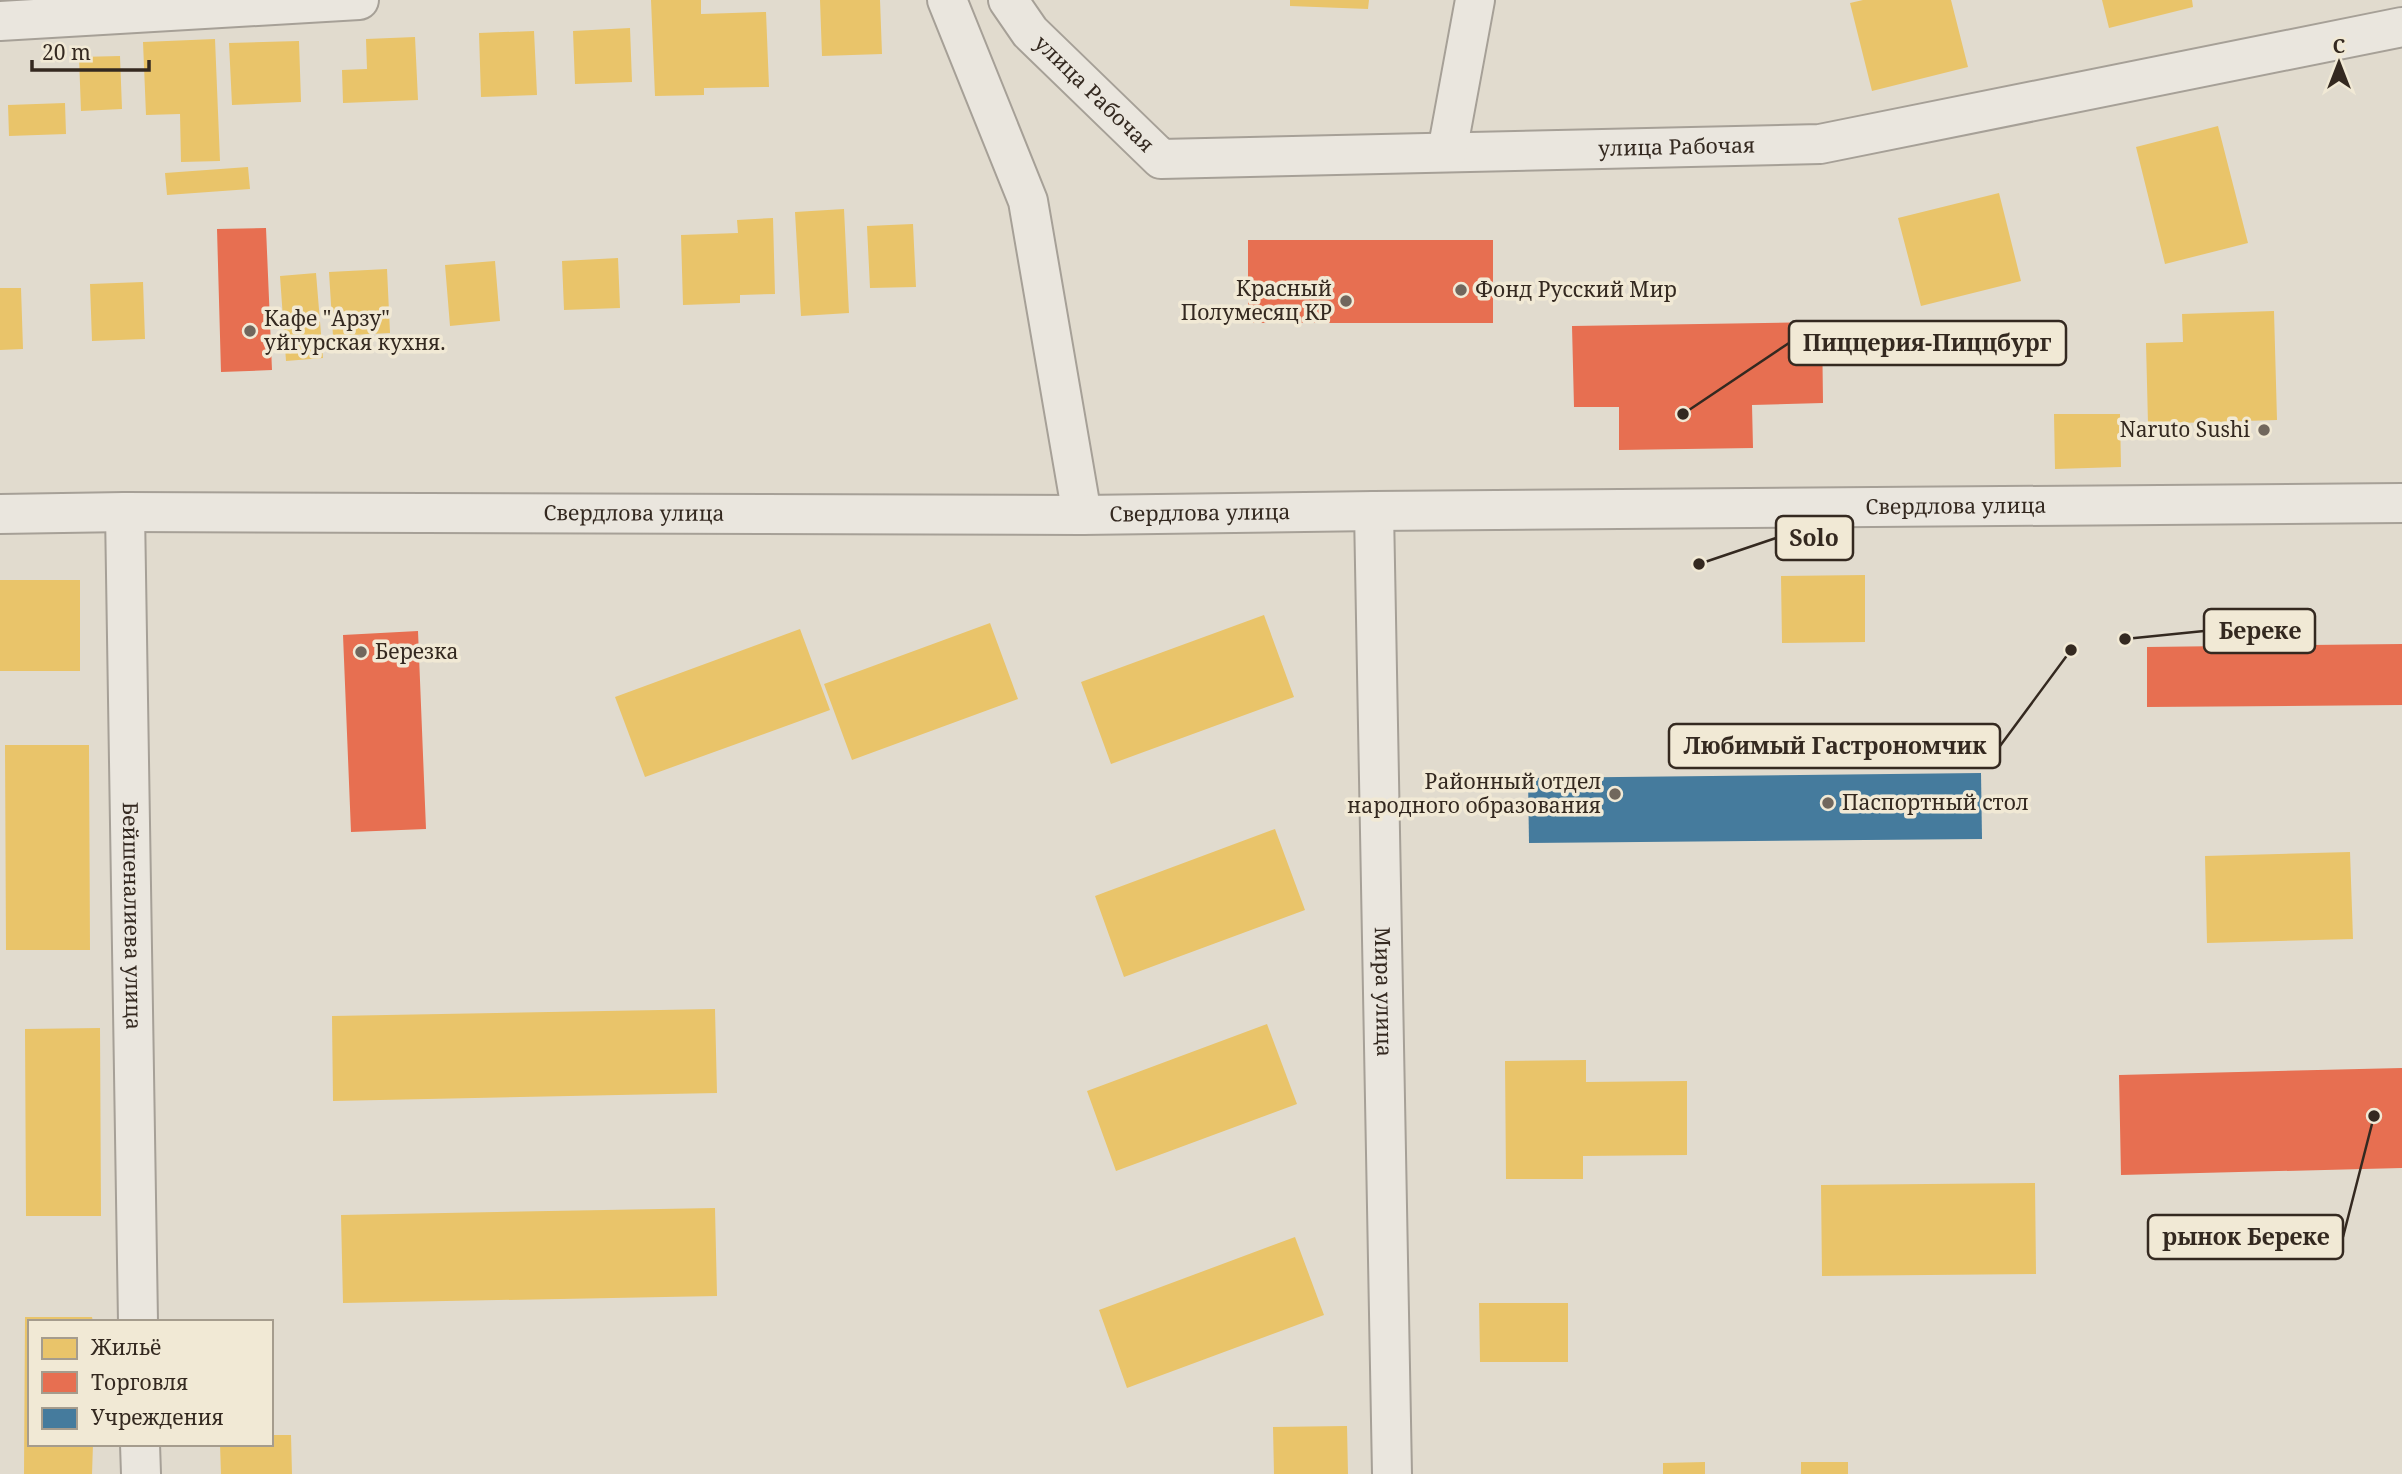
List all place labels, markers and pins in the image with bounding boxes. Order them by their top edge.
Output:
place label: Красный Полумесяц КР [1181,274,1332,326]
place label: Фонд Русский Мир [1475,275,1677,303]
marker: Фонд Русский Мир [1453,282,1469,298]
marker: Красный Полумесяц КР [1338,293,1354,309]
place label: Кафе "Арзу" уйгурская кухня. [264,304,445,356]
callout: Пиццерия-Пиццбург [1789,321,2066,365]
marker: Кафе "Арзу" уйгурская кухня. [242,323,258,339]
place label: Naruto Sushi [2120,415,2250,443]
marker: Naruto Sushi [2256,422,2272,438]
callout: Solo [1776,516,1853,560]
callout: Береке [2204,609,2315,653]
place label: Березка [375,637,458,665]
marker: Березка [353,644,369,660]
callout: Любимый Гастрономчик [1669,724,2000,768]
place label: Районный отдел народного образования [1347,767,1601,819]
marker: Районный отдел народного образования [1607,786,1623,802]
place label: Паспортный стол [1842,788,2029,816]
marker: Паспортный стол [1820,795,1836,811]
callout: рынок Береке [2148,1215,2343,1259]

